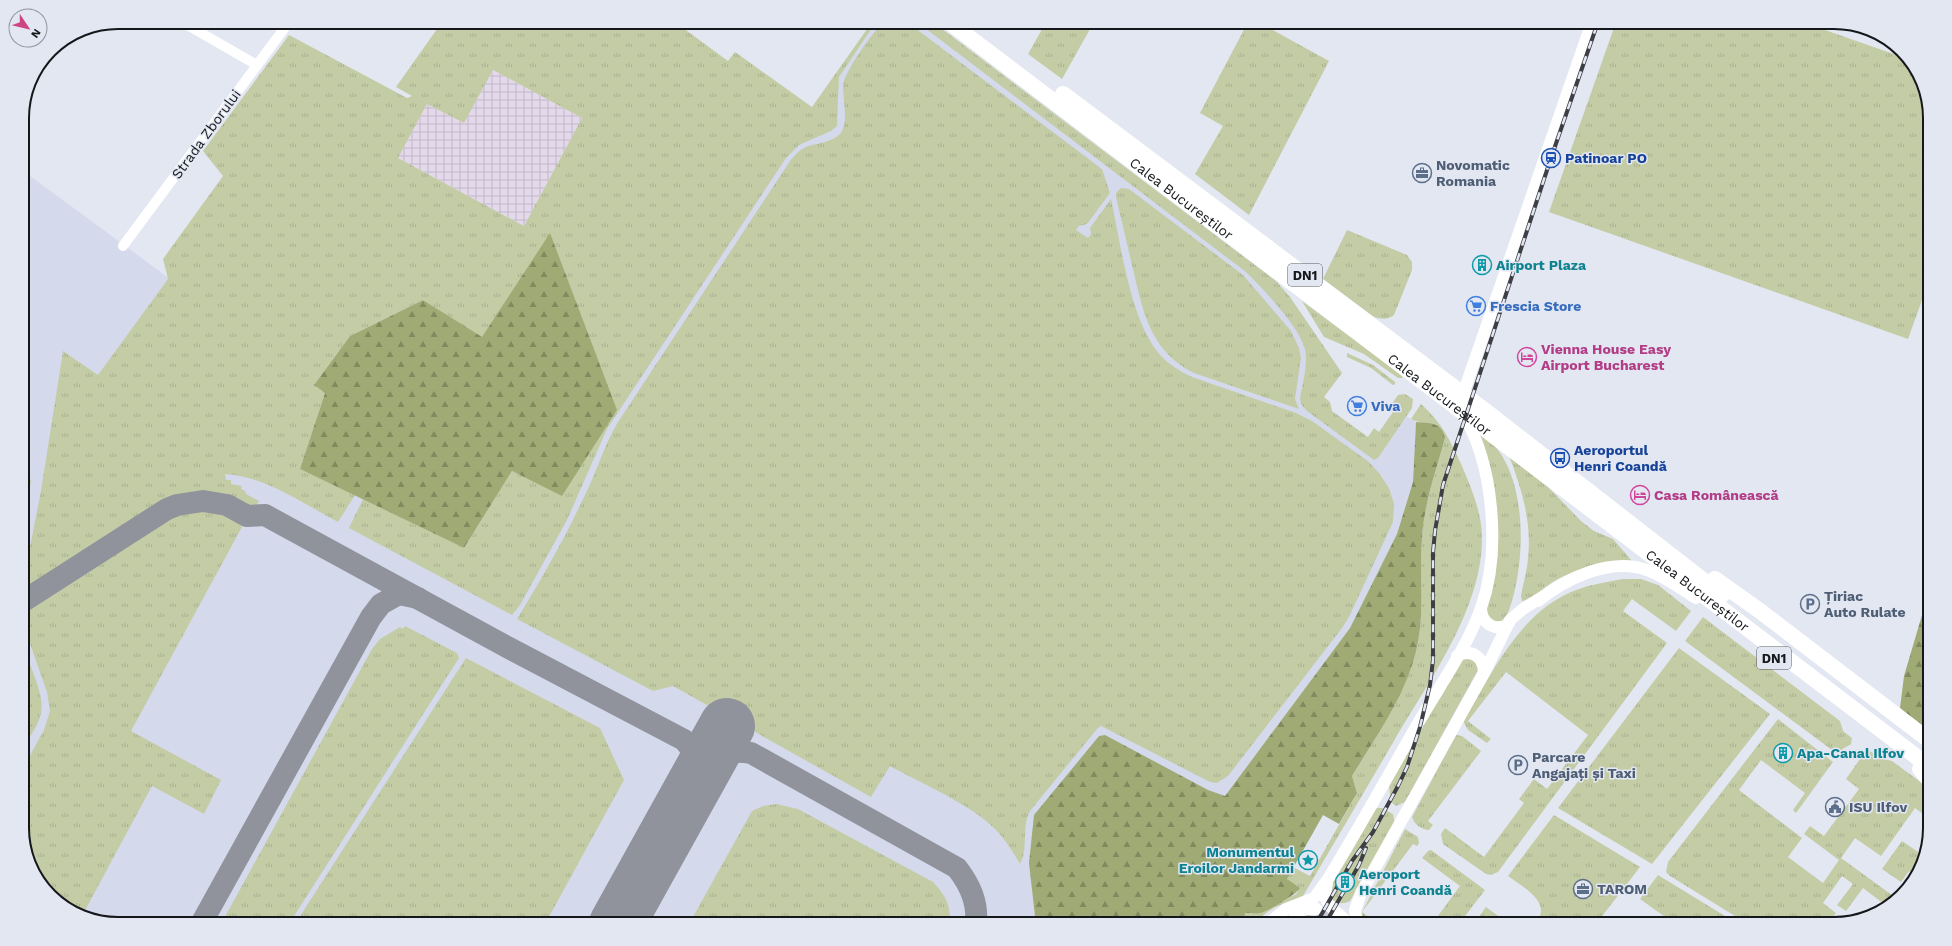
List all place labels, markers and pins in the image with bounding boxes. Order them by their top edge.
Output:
station icon: Patinoar PO [1540,147,1562,169]
place label: Patinoar PO [1565,150,1647,166]
place label: Novomatic Romania [1436,157,1510,189]
office icon: Novomatic Romania [1411,162,1433,184]
building icon: Airport Plaza [1471,254,1493,276]
place label: Airport Plaza [1496,257,1587,273]
supermarket icon: Frescia Store [1465,295,1487,317]
place label: Frescia Store [1490,298,1581,314]
place label: Vienna House Easy Airport Bucharest [1541,341,1671,373]
hotel icon: Vienna House Easy Airport Bucharest [1516,346,1538,368]
supermarket icon: Viva [1346,395,1368,417]
place label: Viva [1371,398,1401,414]
place label: Aeroportul Henri Coandă [1574,442,1668,474]
bus stop icon: Aeroportul Henri Coandă [1549,447,1571,469]
hotel icon: Casa Românească [1629,484,1651,506]
place label: Casa Românească [1654,487,1780,503]
place label: Țiriac Auto Rulate [1824,588,1906,620]
parking icon: Țiriac Auto Rulate [1799,593,1821,615]
building icon: Apa-Canal Ilfov [1772,742,1794,764]
place label: Apa-Canal Ilfov [1797,745,1904,761]
place label: Parcare Angajați și Taxi [1532,749,1636,781]
parking icon: Parcare Angajați și Taxi [1507,754,1529,776]
public building icon: ISU Ilfov [1824,796,1846,818]
place label: ISU Ilfov [1849,799,1907,815]
place label: Monumentul Eroilor Jandarmi [1179,844,1294,876]
place icon: Monumentul Eroilor Jandarmi [1297,849,1319,871]
place label: Aeroport Henri Coandă [1359,866,1453,898]
building icon: Aeroport Henri Coandă [1334,871,1356,893]
office icon: TAROM [1572,878,1594,900]
place label: TAROM [1597,881,1647,897]

